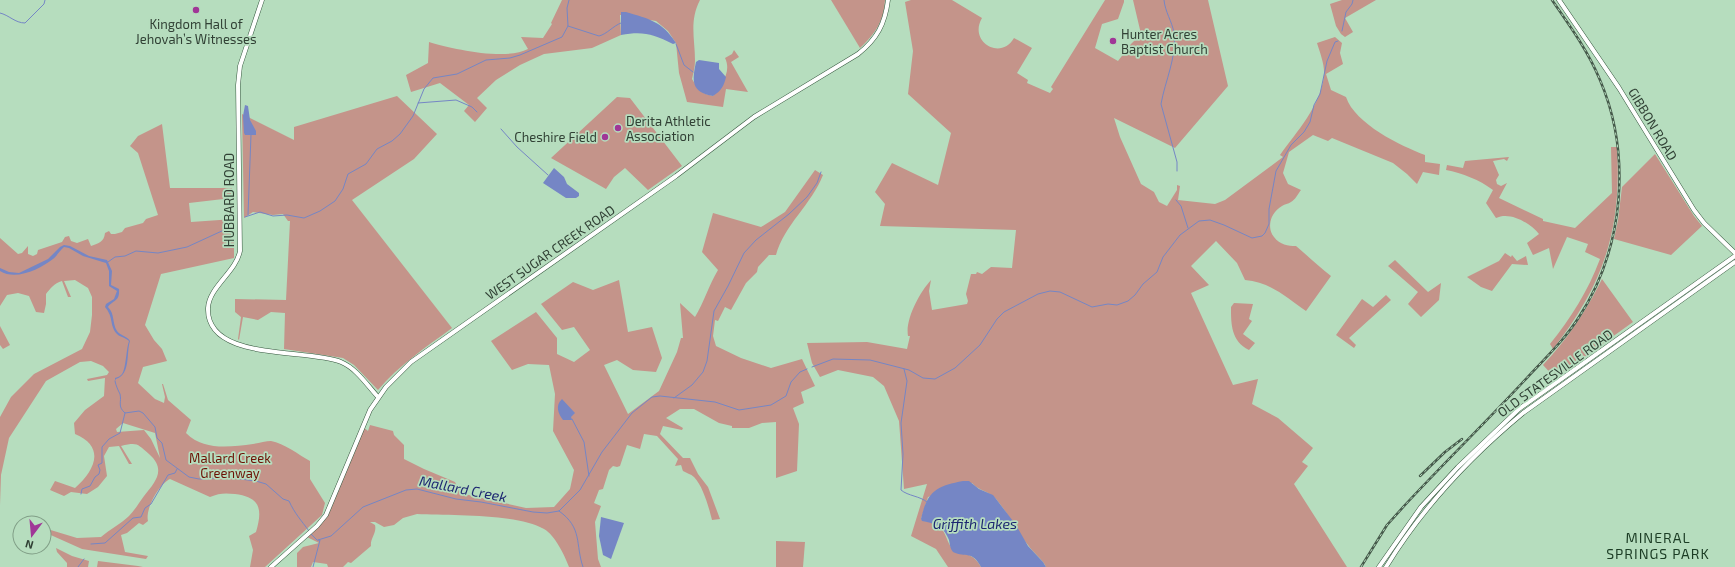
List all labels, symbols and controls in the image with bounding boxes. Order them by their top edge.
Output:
marker: Kingdom Hall of Jehovah’s Witnesses [191,5,201,15]
place label: Kingdom Hall of Jehovah’s Witnesses [135,16,257,47]
place label: Hunter Acres Baptist Church [1121,26,1208,57]
marker: Hunter Acres Baptist Church [1108,36,1118,46]
street label: GIBBON ROAD [1625,85,1681,163]
place label: Derita Athletic Association [626,113,711,144]
marker: Derita Athletic Association [613,123,623,133]
place label: Cheshire Field [514,129,597,145]
marker: Cheshire Field [600,132,610,142]
street label: HUBBARD ROAD [221,153,237,247]
street label: WEST SUGAR CREEK ROAD [482,201,618,303]
street label: OLD STATESVILLE ROAD [1494,326,1616,420]
park label: Mallard Creek Greenway [189,450,271,481]
water label: Mallard Creek [418,472,508,505]
north arrow [12,515,52,555]
water label: Griffith Lakes [933,515,1017,532]
district label: MINERAL SPRINGS PARK [1606,529,1710,562]
text: N [23,538,35,552]

